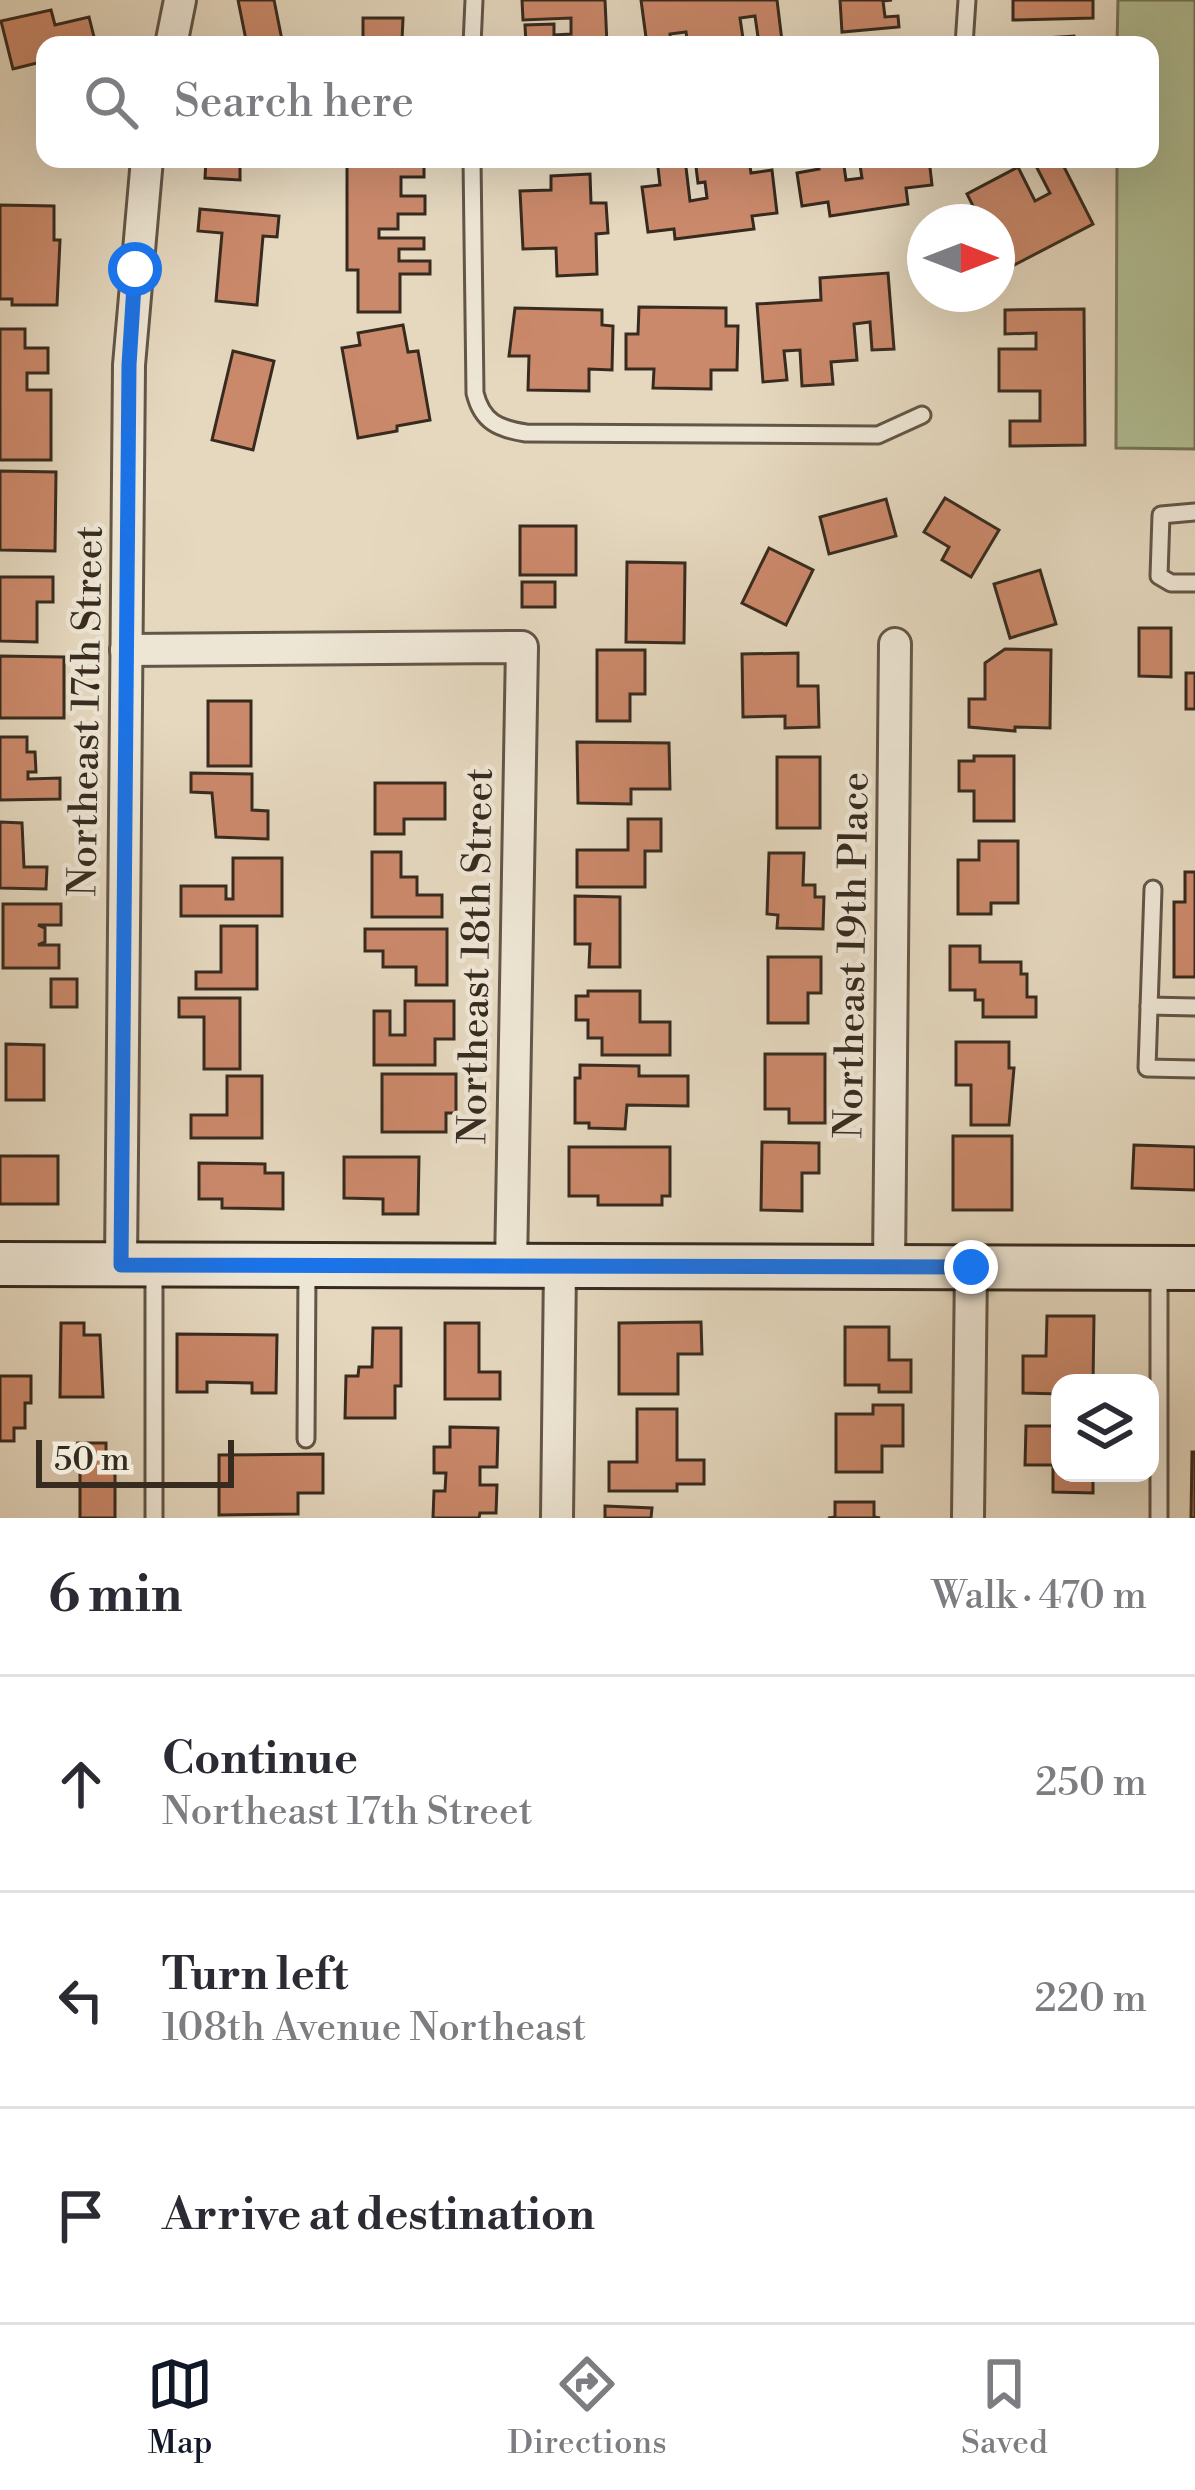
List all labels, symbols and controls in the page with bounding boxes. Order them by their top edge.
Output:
search box [36,36,1159,168]
icon: search [78,69,144,135]
text: Search here [174,74,414,131]
north arrow [907,204,1015,312]
route start [108,242,162,296]
street label: Northeast 17th Street [59,525,115,897]
street label: Northeast 18th Street [449,767,505,1144]
street label: Northeast 19th Place [825,771,881,1139]
route end [944,1240,998,1294]
map controls [1051,1374,1159,1482]
button: layers [1051,1374,1159,1482]
scale bar [36,1434,234,1487]
text: 50 m [54,1440,130,1481]
text: 6 min [48,1564,182,1628]
text: Walk · 470 m [932,1572,1147,1621]
text: Continue [162,1731,358,1788]
icon: ahead [48,1751,114,1817]
text: 250 m [1035,1759,1147,1808]
text: Northeast 17th Street [162,1788,533,1837]
text: Turn left [162,1947,348,2004]
icon: left [48,1967,114,2033]
text: 220 m [1034,1975,1147,2024]
text: 108th Avenue Northeast [162,2004,586,2053]
icon: arrive [48,2183,114,2249]
text: Arrive at destination [162,2187,595,2244]
tab: Map [147,2351,213,2464]
tab: Directions [508,2351,667,2464]
tab: Saved [961,2351,1048,2464]

